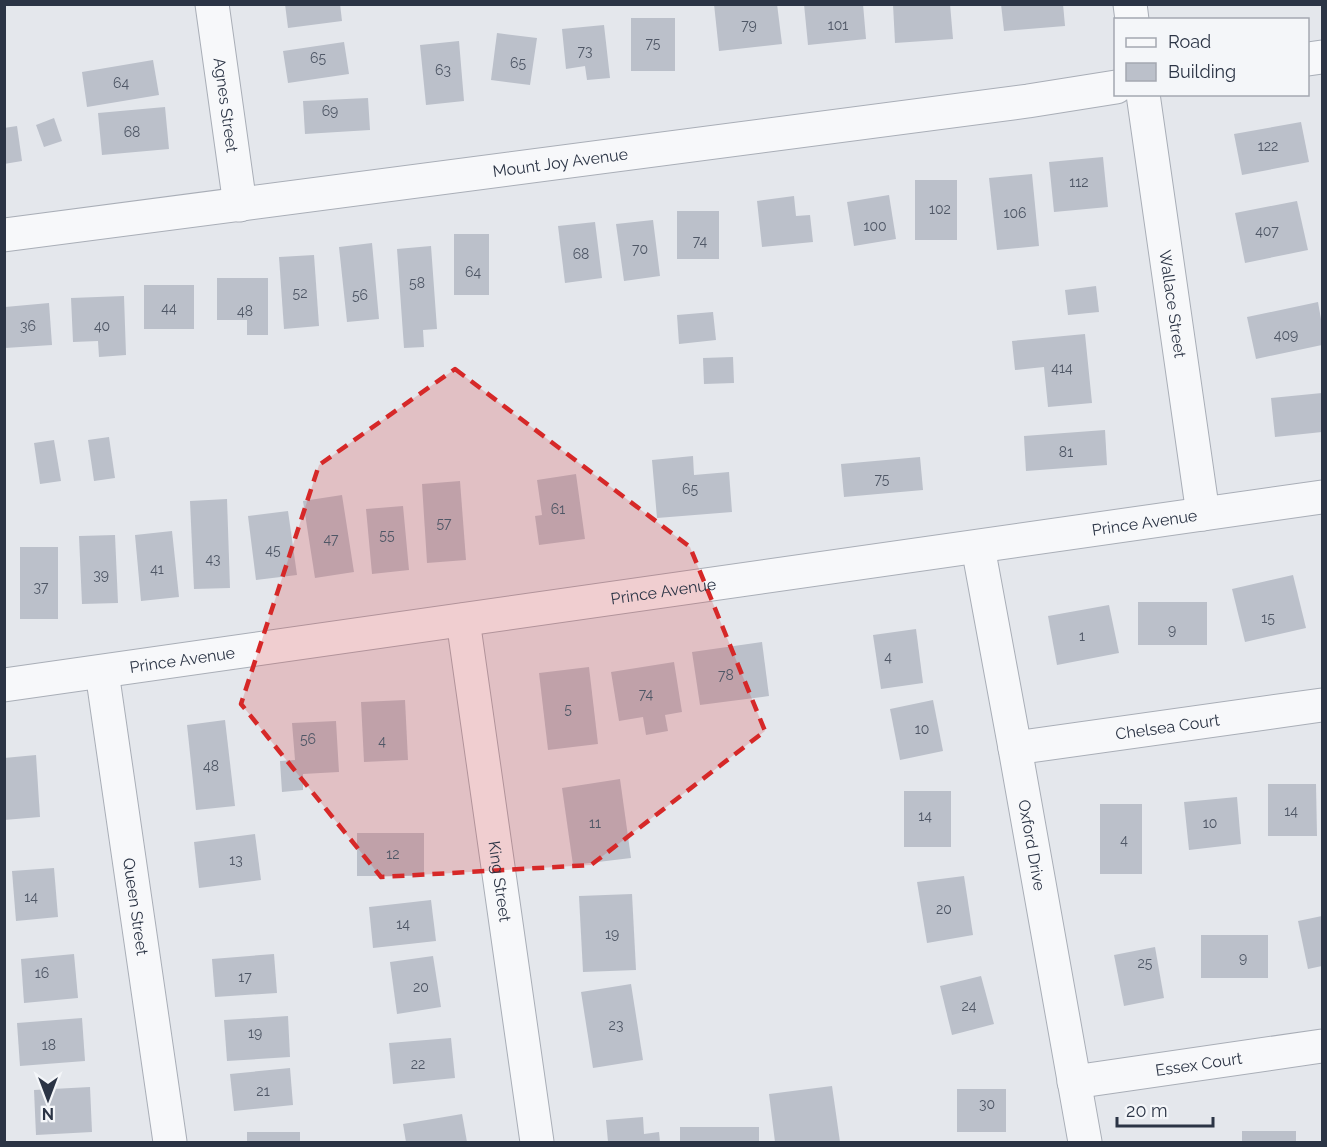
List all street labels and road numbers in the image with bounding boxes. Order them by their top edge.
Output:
street label: Agnes Street [210,57,242,154]
street label: Mount Joy Avenue [492,144,629,181]
street label: Wallace Street [1155,249,1190,360]
street label: Prince Avenue [1091,506,1198,540]
street label: Prince Avenue [609,575,717,608]
street label: Prince Avenue [128,643,236,677]
street label: Chelsea Court [1114,710,1222,744]
street label: Oxford Drive [1014,798,1049,892]
street label: King Street [484,840,515,924]
street label: Queen Street [119,857,152,957]
street label: Essex Court [1154,1049,1244,1080]

